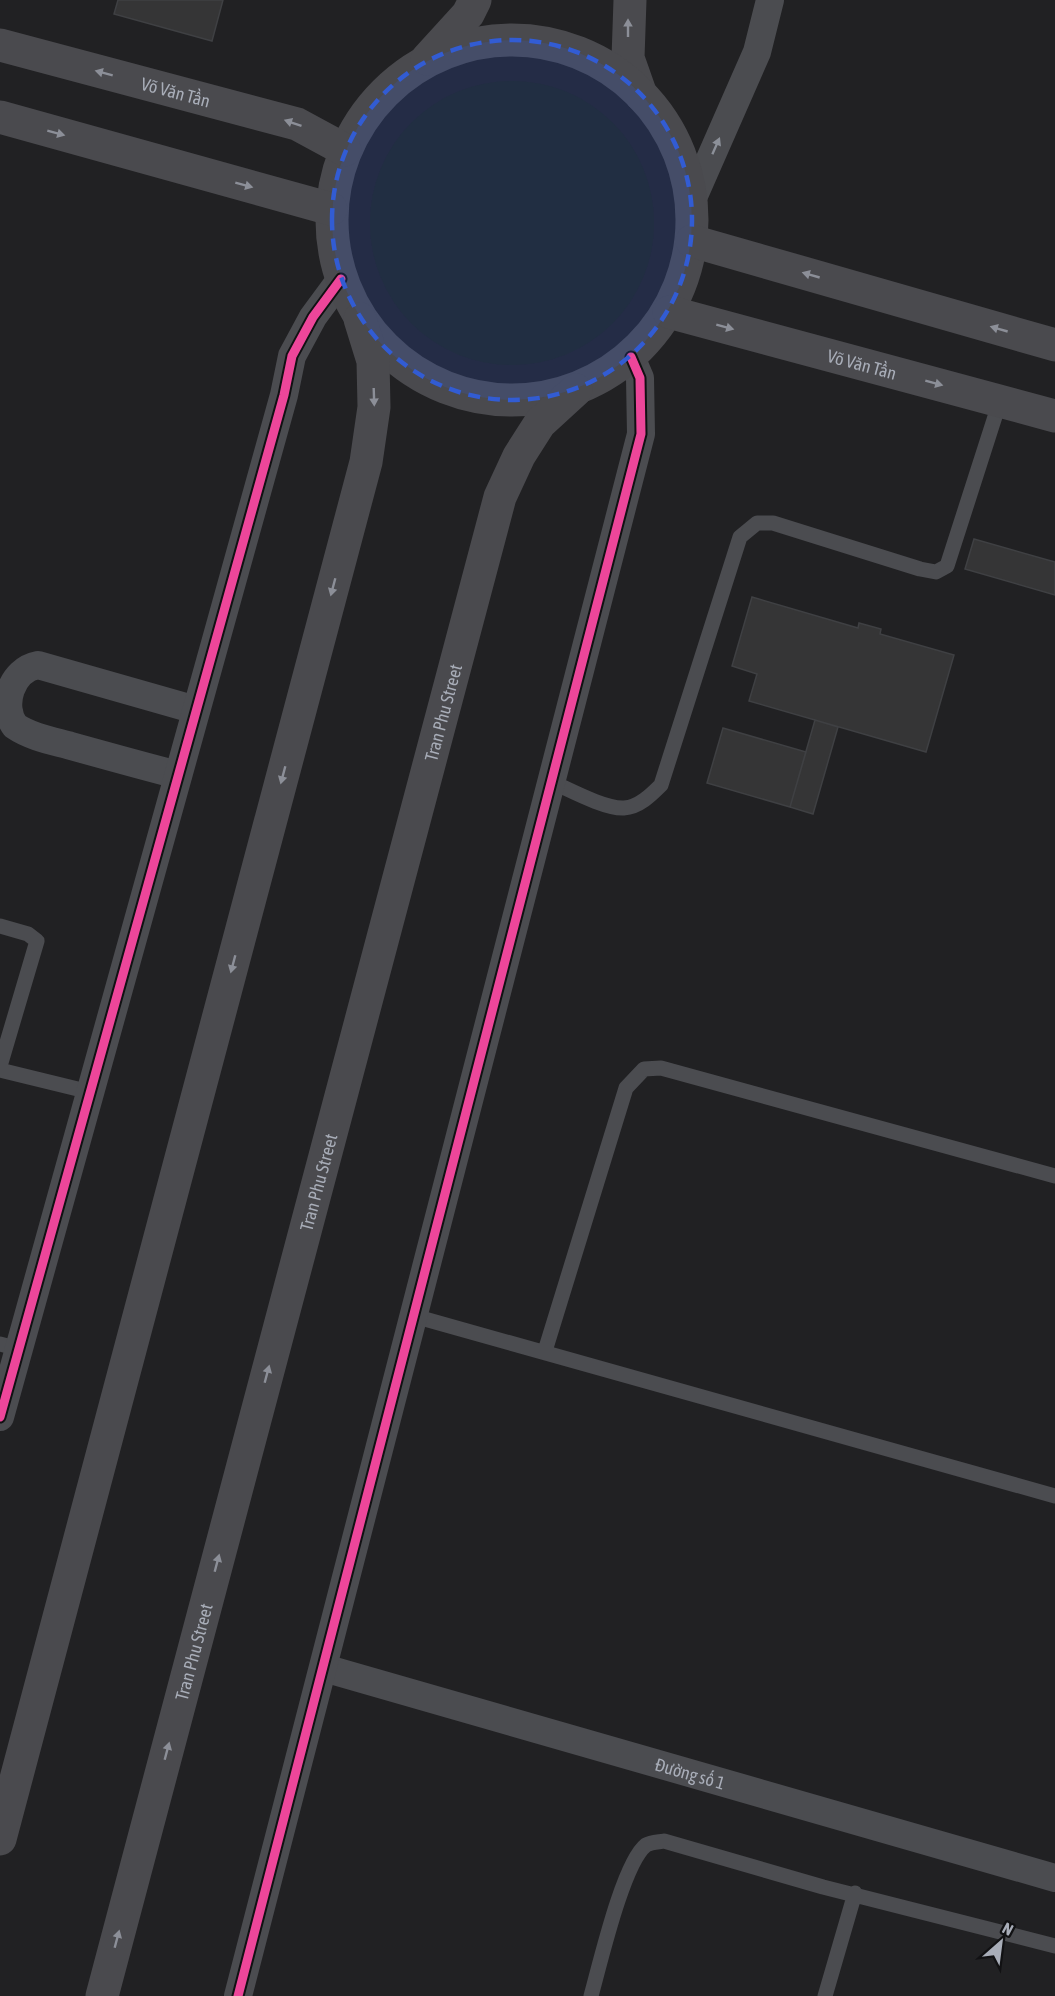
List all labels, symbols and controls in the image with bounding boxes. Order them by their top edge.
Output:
one-way arrow [623,18,633,37]
one-way arrow [95,68,113,77]
street label: Võ Văn Tần [139,73,213,111]
one-way arrow [284,118,302,128]
one-way arrow [47,129,65,138]
one-way arrow [711,138,720,155]
one-way arrow [235,181,253,190]
one-way arrow [802,270,820,279]
one-way arrow [716,323,734,333]
one-way arrow [990,324,1008,333]
street label: Võ Văn Tần [825,345,899,383]
one-way arrow [925,379,943,389]
one-way arrow [369,387,379,406]
one-way arrow [328,578,337,596]
street label: Tran Phu Street [420,662,466,763]
one-way arrow [277,766,287,785]
one-way arrow [227,955,237,973]
street label: Tran Phu Street [295,1131,341,1233]
one-way arrow [263,1365,272,1383]
one-way arrow [213,1553,222,1571]
street label: Tran Phu Street [170,1601,216,1703]
one-way arrow [163,1742,172,1760]
street label: Đường số 1 [653,1753,728,1793]
north arrow [971,1912,1031,1972]
text: N [1000,1919,1016,1939]
one-way arrow [113,1930,122,1948]

